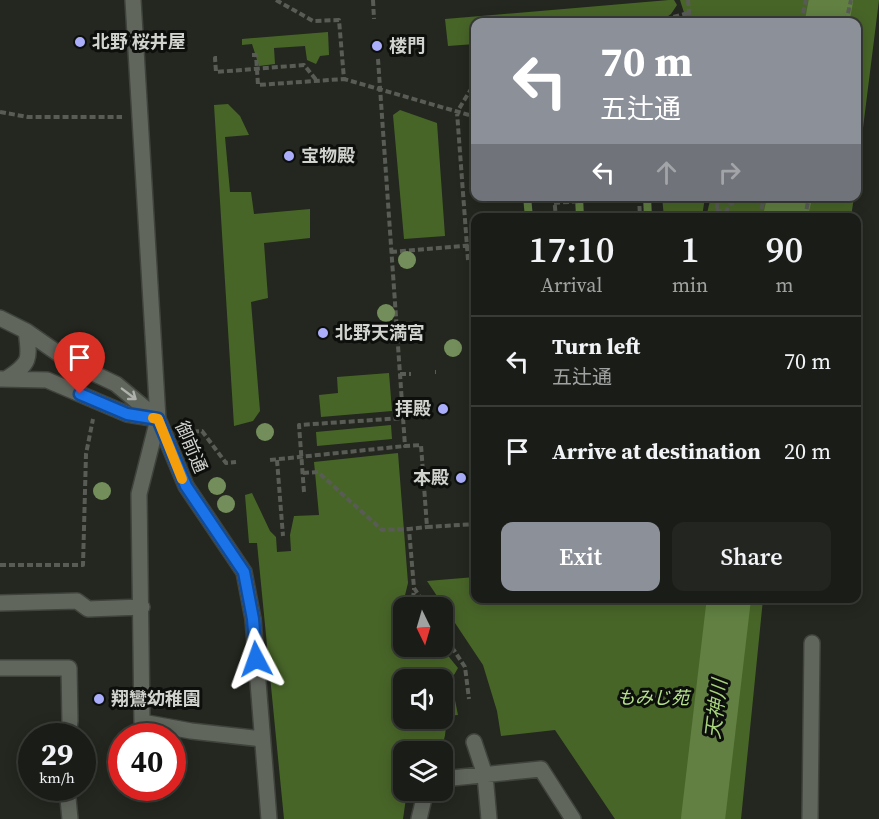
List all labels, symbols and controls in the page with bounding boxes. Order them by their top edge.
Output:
place label: 北野 桜井屋 [92,29,186,54]
text: 70 m [600,32,693,90]
place label: 楼門 [389,33,425,58]
marker: 北野 桜井屋 [73,35,87,49]
marker: 楼門 [370,39,384,53]
icon: left [501,42,579,120]
text: 五辻通 [600,90,681,127]
place label: 宝物殿 [301,143,355,168]
marker: 宝物殿 [282,149,296,163]
icon: left [587,156,620,189]
icon: ahead [650,156,683,189]
icon: right [713,156,746,189]
text: 17:10 [529,225,614,274]
text: 1 [681,225,699,274]
text: 90 [766,225,803,274]
text: Arrival [541,271,602,299]
text: min [672,271,708,299]
text: m [776,271,794,299]
place label: 北野天満宮 [335,320,425,345]
marker: 北野天満宮 [316,326,330,340]
text: Turn left [552,331,640,361]
pin [54,332,105,394]
icon: arrive [63,341,96,374]
icon: left [501,345,534,378]
text: 70 m [784,346,831,376]
text: 五辻通 [552,363,612,391]
one-way arrow [121,387,137,400]
place label: 拝殿 [395,396,431,421]
marker: 拝殿 [436,402,450,416]
street label: 御前通 [169,417,214,477]
icon: arrive [501,435,534,468]
text: Arrive at destination [552,436,761,466]
text: 20 m [784,436,831,466]
place label: 本殿 [413,465,449,490]
marker: 本殿 [454,471,468,485]
button: Exit [501,522,660,591]
button: Share [672,522,831,591]
north arrow [393,597,453,657]
map controls [393,597,453,801]
position arrow [224,627,288,691]
button: sound [393,669,453,729]
water label: 天神川 [698,676,734,740]
park label: もみじ苑 [617,685,692,710]
place label: 翔鸞幼稚園 [111,686,201,711]
marker: 翔鸞幼稚園 [92,692,106,706]
speed limit sign: 40 [108,723,186,801]
text: 29 [41,734,73,775]
button: layers [393,741,453,801]
text: km/h [39,767,75,788]

